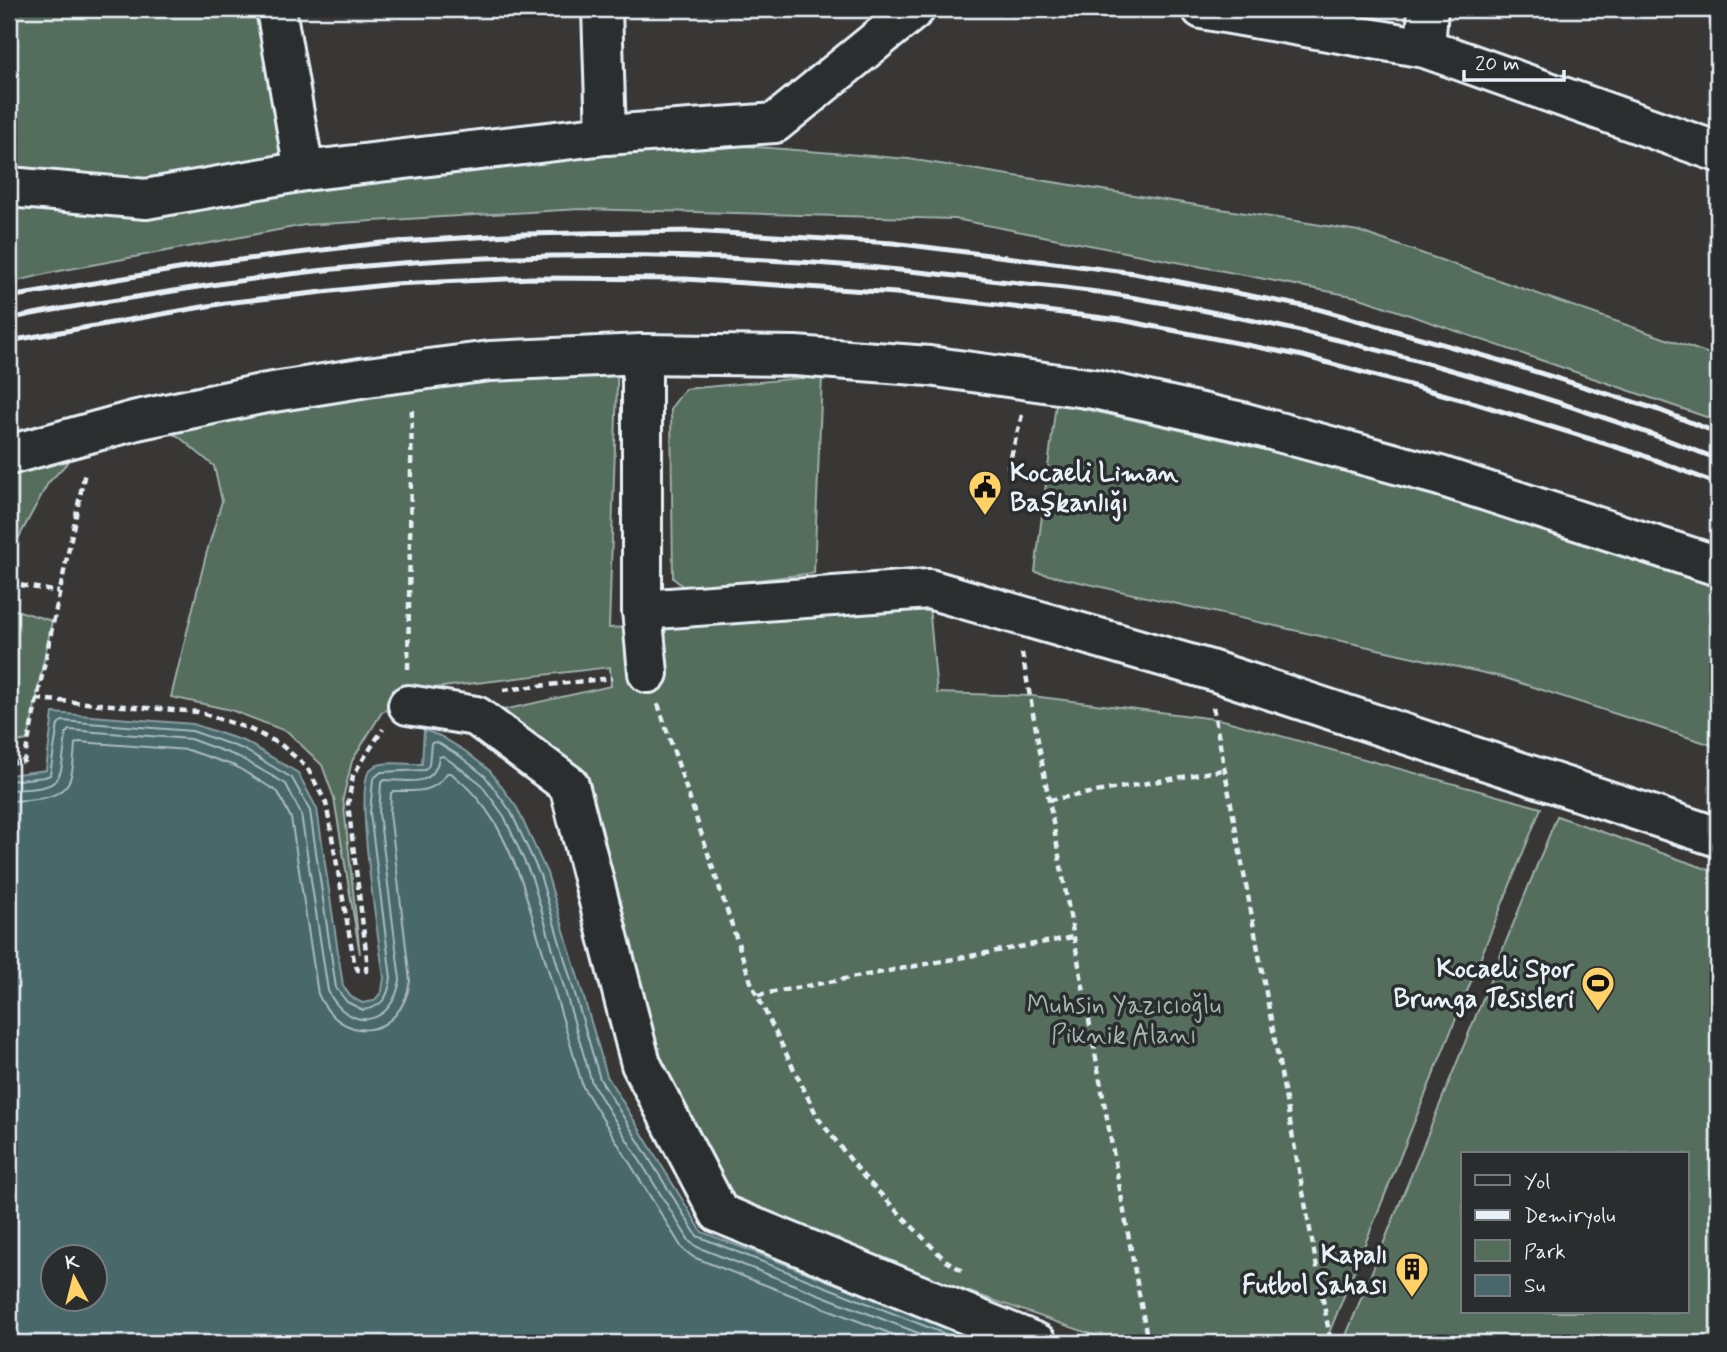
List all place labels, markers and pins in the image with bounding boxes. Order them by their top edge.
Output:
place label: Kocaeli Liman Başkanlığı [1010,457,1179,522]
public building icon: Kocaeli Liman Başkanlığı [966,468,1004,517]
place label: Kocaeli Spor Brunga Tesisleri [1394,953,1575,1018]
sports icon: Kocaeli Spor Brunga Tesisleri [1579,964,1617,1013]
place label: Kapalı Futbol Sahası [1242,1239,1388,1303]
building icon: Kapalı Futbol Sahası [1393,1250,1431,1299]

